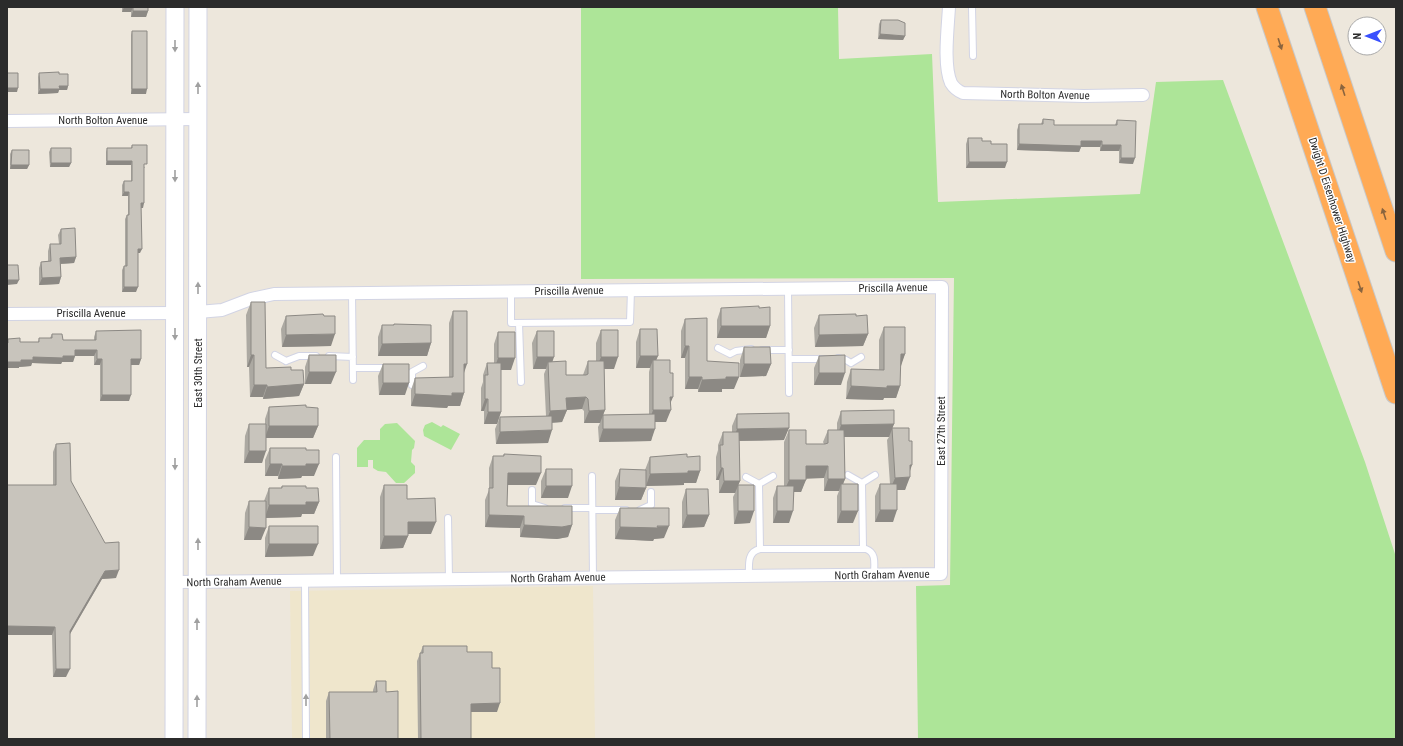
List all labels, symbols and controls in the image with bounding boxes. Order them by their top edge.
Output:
north arrow [1347,16,1387,56]
text: N [1351,32,1364,39]
one-way arrow [1277,38,1283,50]
one-way arrow [172,40,178,53]
one-way arrow [195,81,201,94]
one-way arrow [1340,84,1346,96]
street label: North Bolton Avenue [1000,88,1090,102]
street label: North Bolton Avenue [58,114,148,127]
street label: Dwight D Eisenhower Highway [1306,136,1359,265]
one-way arrow [172,170,178,183]
one-way arrow [1381,207,1387,219]
one-way arrow [195,281,201,294]
street label: Priscilla Avenue [858,281,928,295]
one-way arrow [1358,281,1364,293]
street label: Priscilla Avenue [534,284,604,298]
street label: Priscilla Avenue [56,307,126,320]
one-way arrow [172,328,178,341]
street label: East 30th Street [192,338,205,408]
street label: East 27th Street [935,396,948,466]
one-way arrow [172,458,178,471]
one-way arrow [195,537,201,550]
street label: North Graham Avenue [834,568,930,582]
street label: North Graham Avenue [510,571,606,585]
street label: North Graham Avenue [186,575,282,589]
one-way arrow [194,617,200,630]
one-way arrow [303,693,309,706]
one-way arrow [194,694,200,707]

